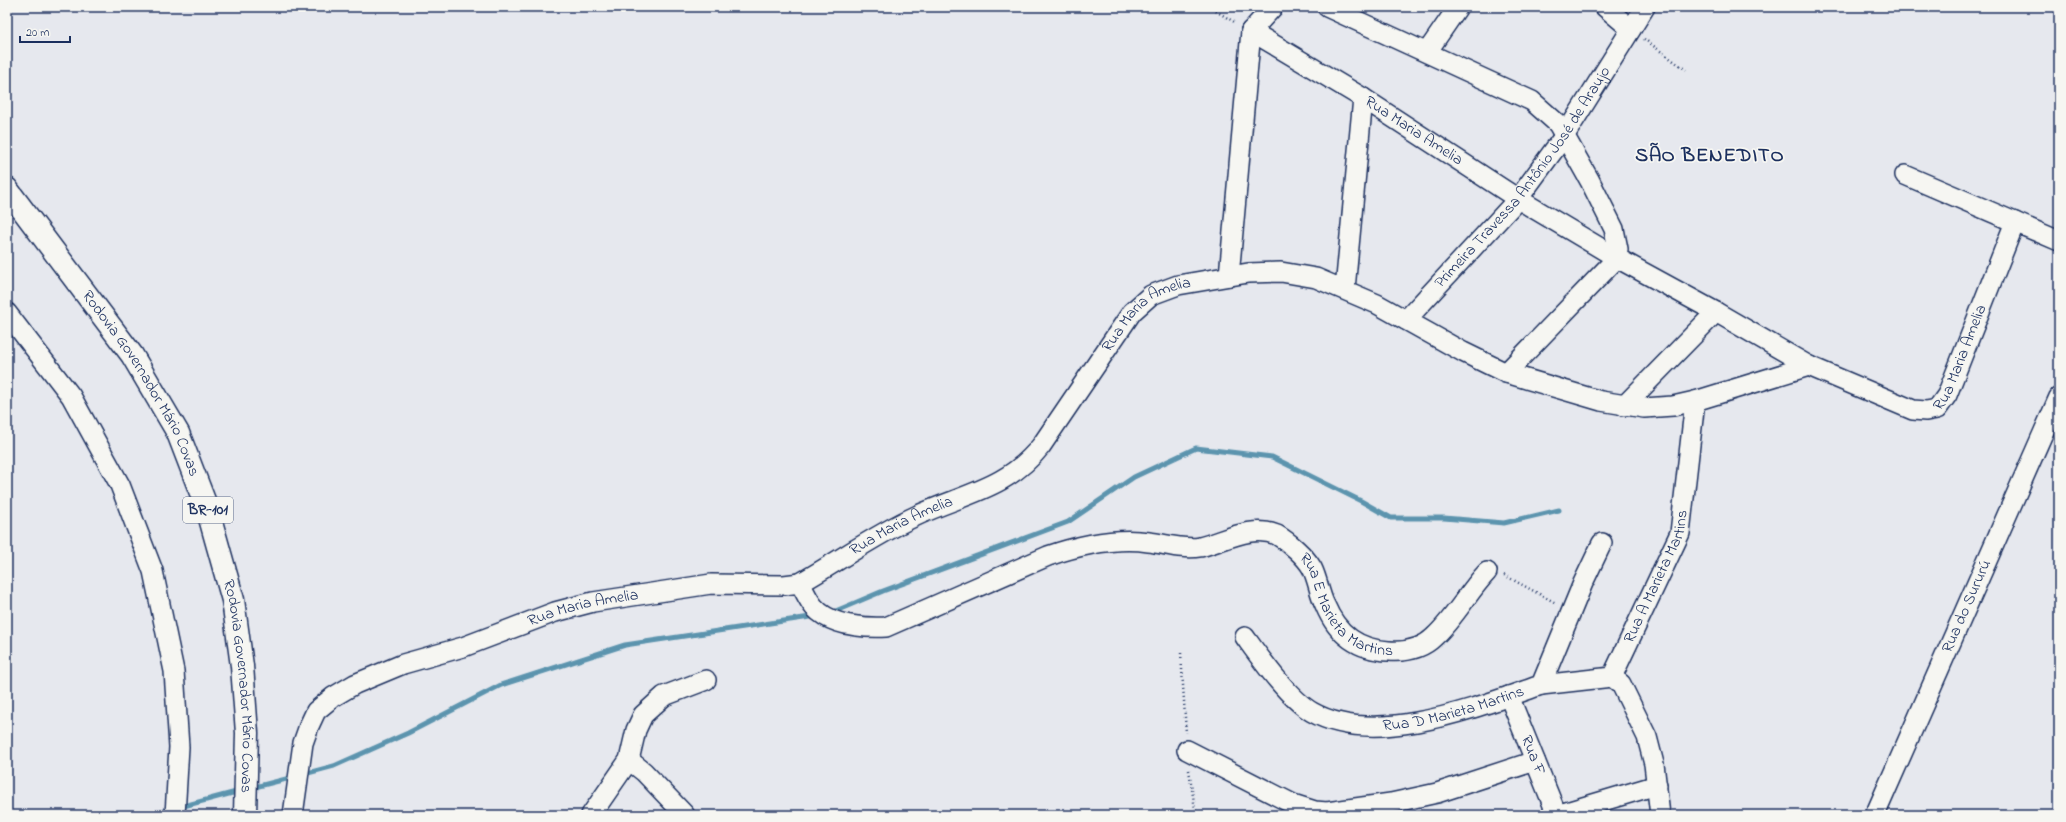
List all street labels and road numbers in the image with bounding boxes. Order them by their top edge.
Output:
street label: Primeira Travessa Antônio José de Araujo [1429,62,1617,294]
street label: Rua Maria Amelia [1360,90,1468,172]
street label: Rua Maria Amelia [1096,271,1193,357]
street label: Rodovia Governador Mário Covas [75,285,206,480]
street label: Rua Maria Amelia [1927,301,1993,416]
street label: Rua Maria Amelia [845,490,956,562]
road number: BR-101 [183,497,233,523]
street label: Rua A Marieta Martins [1618,509,1695,647]
street label: Rua E Marieta Martins [1293,547,1394,663]
street label: Rua do Sururú [1936,556,1998,657]
street label: Rodovia Governador Mário Covas [216,577,259,793]
street label: Rua Maria Amelia [524,583,640,633]
street label: Rua D Marieta Martins [1382,680,1528,738]
street label: Rua F [1514,732,1552,779]

